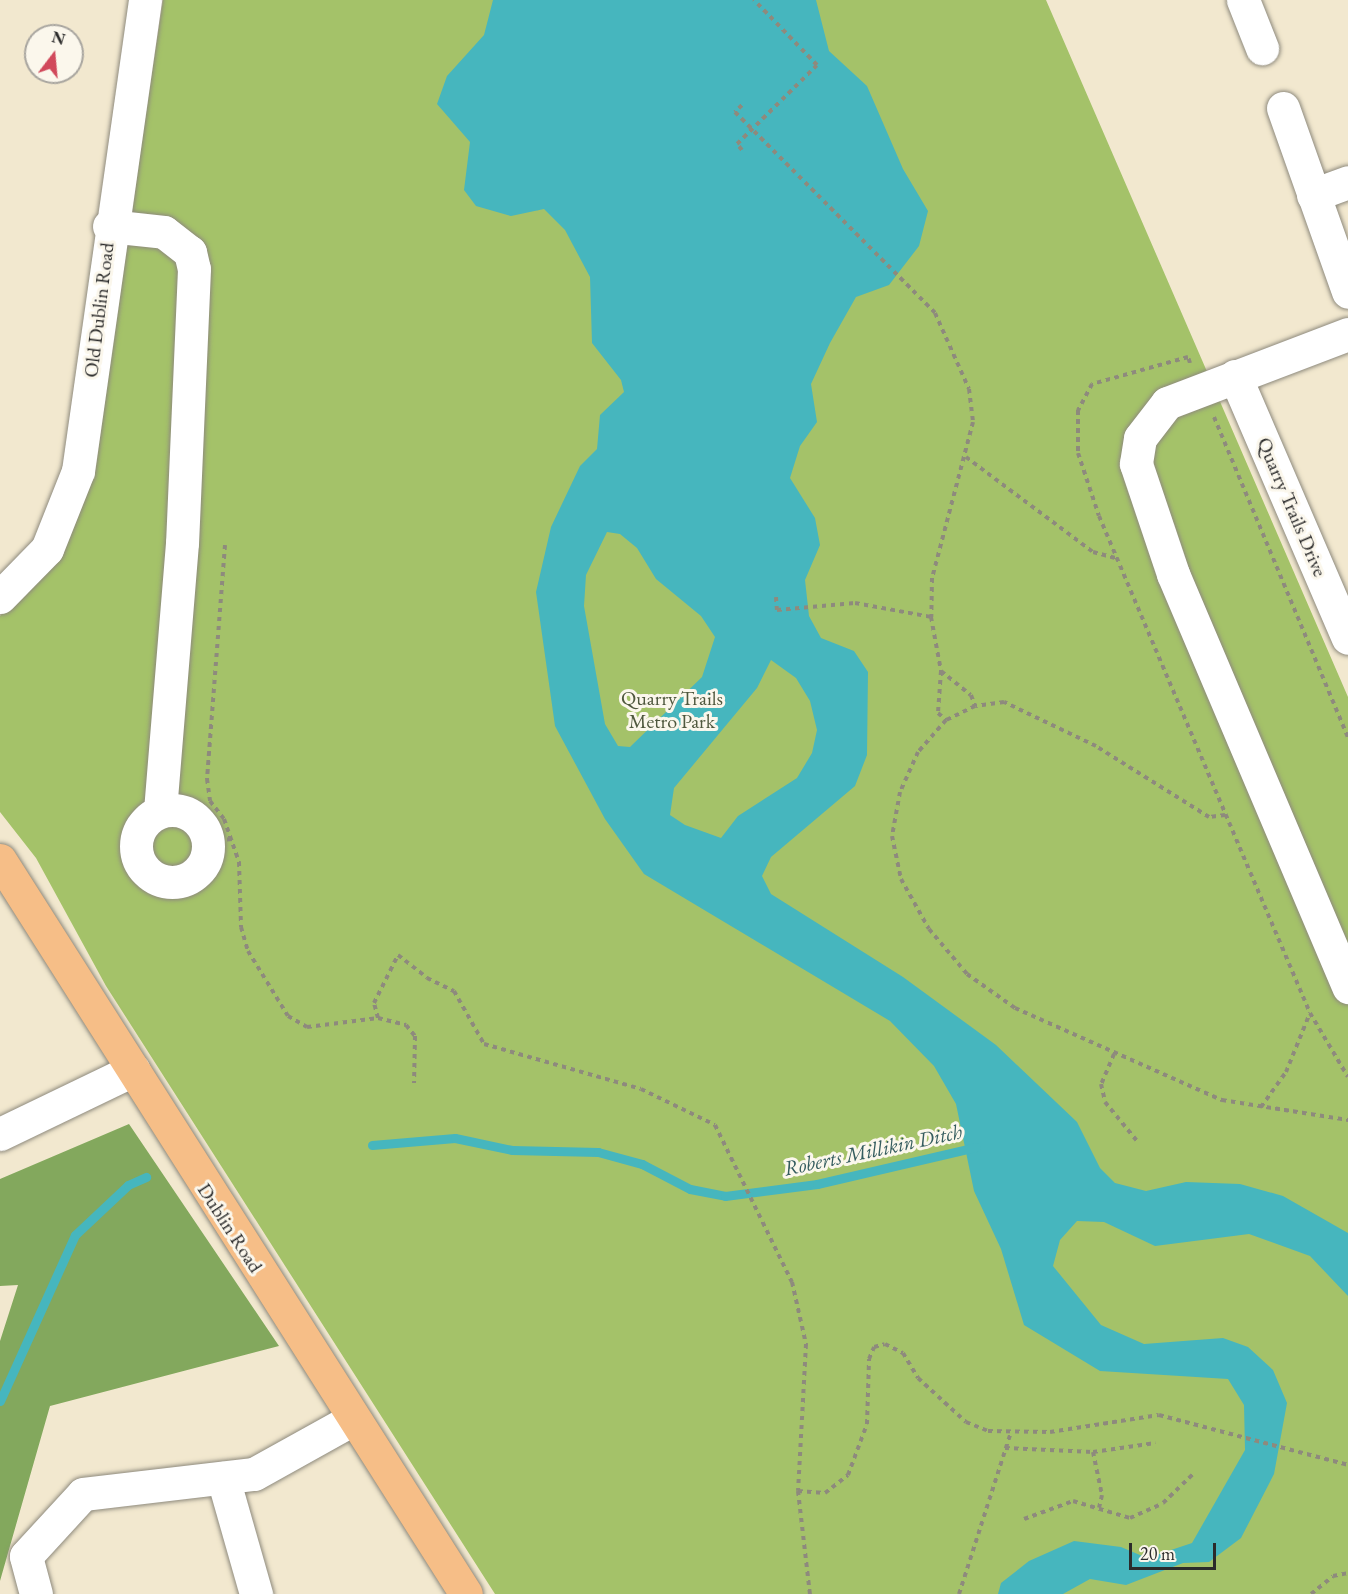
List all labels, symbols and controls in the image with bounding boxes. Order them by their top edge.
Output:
north arrow [24,24,84,84]
text: N [49,26,68,50]
street label: Old Dublin Road [79,241,119,379]
street label: Quarry Trails Drive [1252,434,1332,580]
park label: Quarry Trails Metro Park [621,686,723,733]
water label: Roberts Millikin Ditch [782,1119,964,1181]
street label: Dublin Road [192,1179,268,1277]
scale bar [1132,1531,1219,1569]
text: 20 m [1140,1542,1175,1565]

